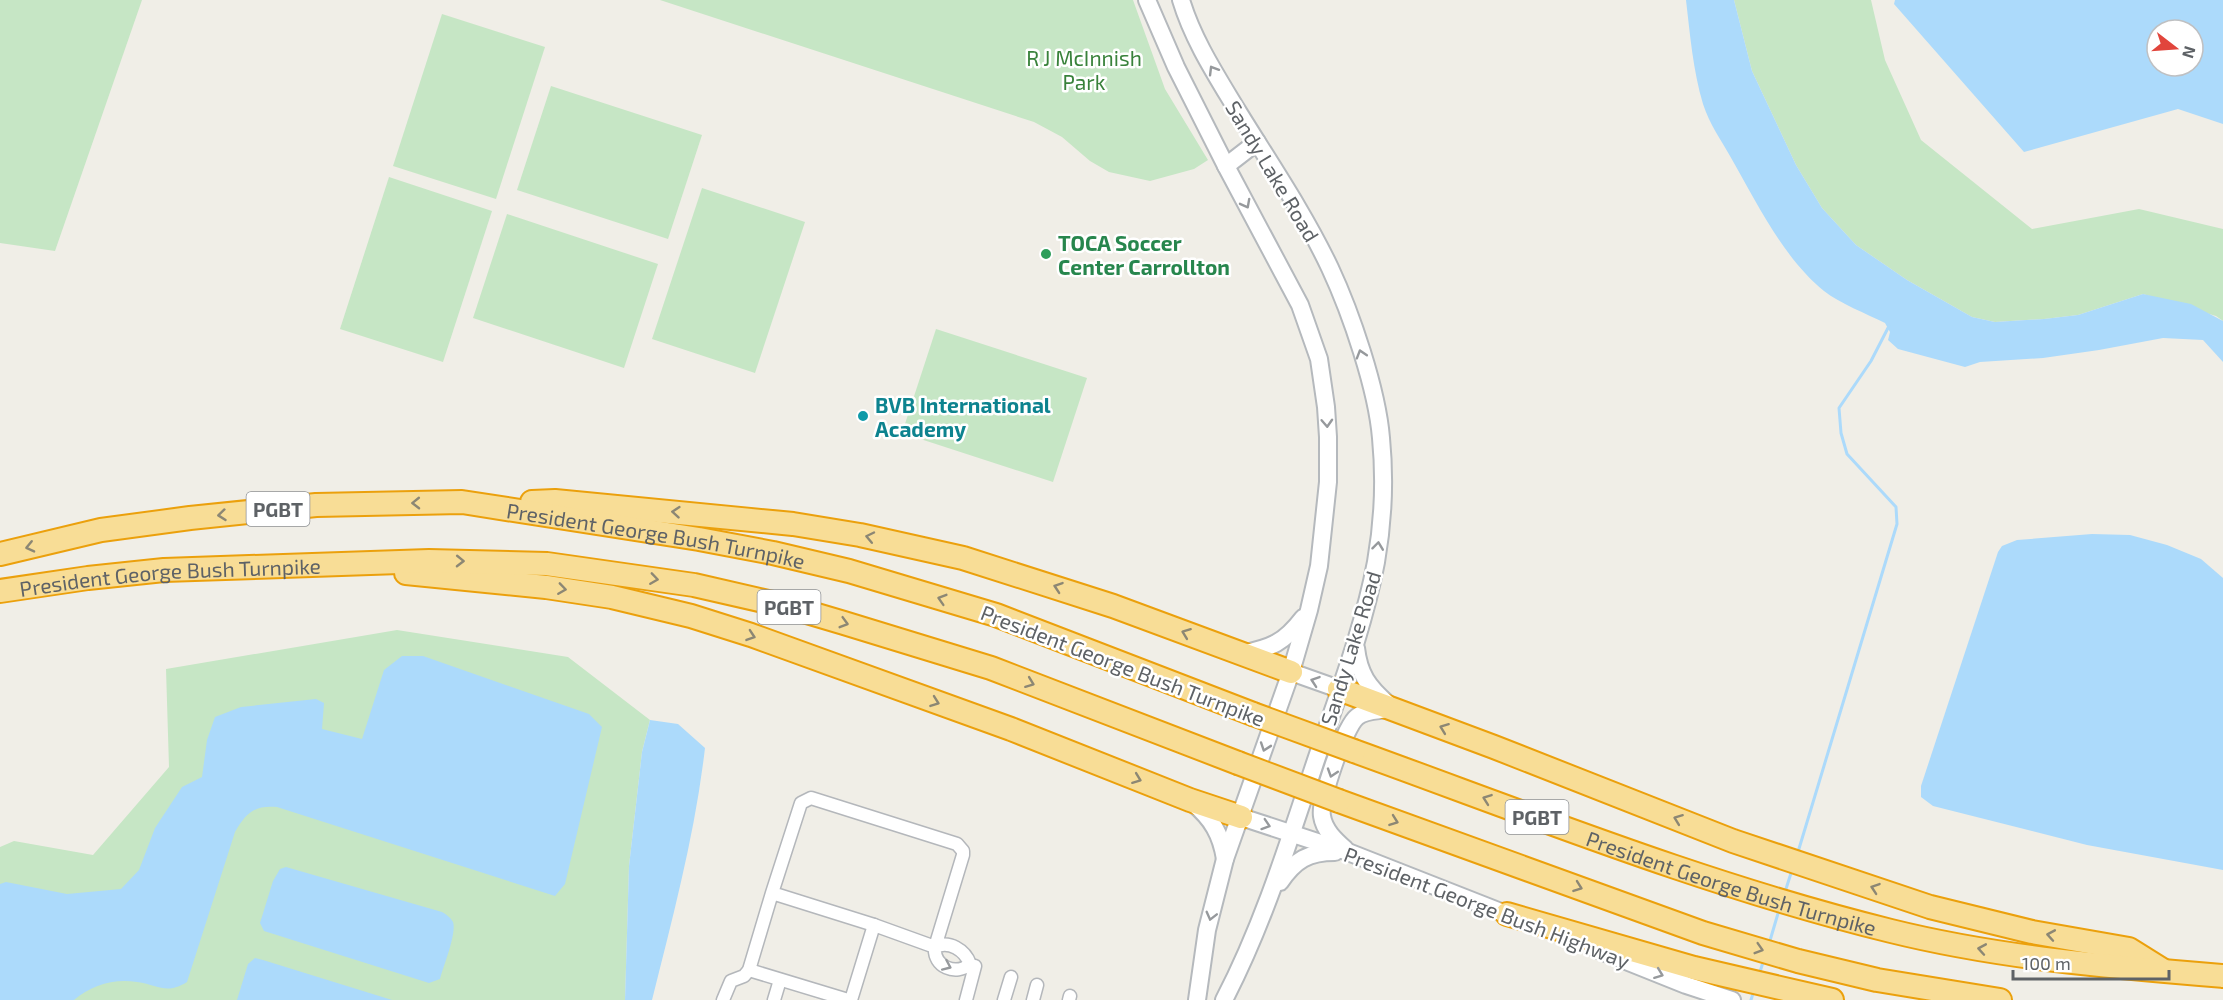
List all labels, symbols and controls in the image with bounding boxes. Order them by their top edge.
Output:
north arrow [2145,18,2205,78]
text: N [2179,44,2201,61]
park label: R J McInnish Park [1026,45,1142,94]
one-way arrow [1208,66,1220,76]
street label: Sandy Lake Road [1221,96,1325,246]
one-way arrow [1239,197,1250,208]
place label: TOCA Soccer Center Carrollton [1058,230,1230,279]
marker: TOCA Soccer Center Carrollton [1039,247,1053,261]
one-way arrow [1356,349,1368,359]
place label: BVB International Academy [875,392,1051,442]
marker: BVB International Academy [856,409,870,423]
one-way arrow [1320,419,1333,428]
road number: PGBT [246,492,310,526]
one-way arrow [412,497,421,510]
street label: President George Bush Turnpike [505,497,808,573]
one-way arrow [672,506,681,519]
one-way arrow [217,508,226,521]
one-way arrow [865,531,875,544]
one-way arrow [25,539,35,552]
one-way arrow [1371,541,1383,550]
street label: President George Bush Turnpike [18,552,321,600]
one-way arrow [456,555,465,568]
street label: Sandy Lake Road [1315,568,1385,728]
one-way arrow [650,573,659,585]
one-way arrow [1053,582,1064,594]
one-way arrow [558,583,567,595]
road number: PGBT [758,590,820,624]
one-way arrow [937,594,948,606]
street label: President George Bush Turnpike [977,599,1269,731]
one-way arrow [838,616,849,628]
one-way arrow [745,628,756,641]
one-way arrow [1182,628,1192,641]
one-way arrow [1024,675,1034,688]
one-way arrow [1310,675,1321,688]
one-way arrow [929,694,940,707]
one-way arrow [1439,722,1449,735]
one-way arrow [1259,741,1272,752]
one-way arrow [1327,767,1339,778]
one-way arrow [1131,772,1142,784]
one-way arrow [1482,793,1492,806]
road number: PGBT [1506,800,1568,834]
one-way arrow [1389,813,1399,826]
one-way arrow [1674,814,1685,826]
one-way arrow [1260,818,1271,831]
street label: President George Bush Turnpike [1583,825,1879,939]
street label: President George Bush Highway [1341,841,1633,973]
one-way arrow [1572,880,1583,893]
one-way arrow [1870,883,1881,896]
one-way arrow [1205,911,1218,921]
one-way arrow [2046,929,2056,942]
one-way arrow [1753,942,1764,954]
one-way arrow [1977,943,1987,956]
scale bar [2013,943,2169,981]
text: 100 m [2022,952,2071,974]
one-way arrow [941,959,952,971]
one-way arrow [1653,967,1664,979]

